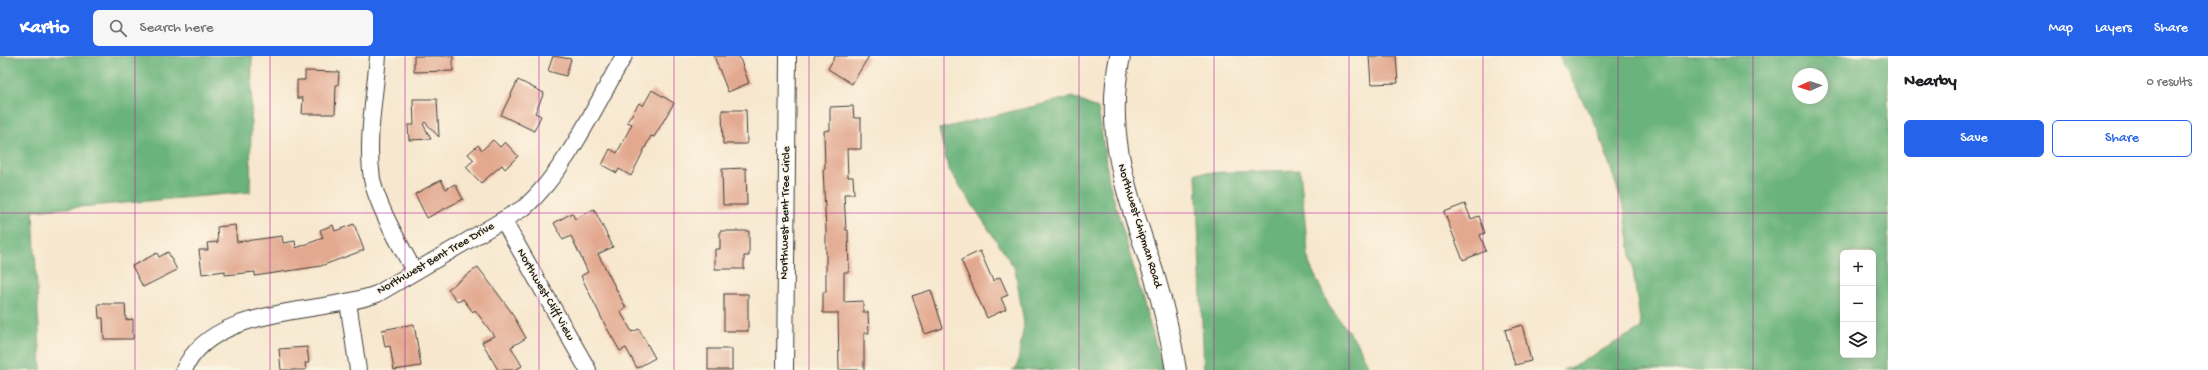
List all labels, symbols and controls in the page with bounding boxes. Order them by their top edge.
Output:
search box [93,10,373,46]
text: Kartio [20,17,69,40]
icon: search [107,17,129,39]
text: Search here [139,19,213,37]
text: Map [2049,20,2073,37]
text: Layers [2095,20,2132,37]
text: Share [2154,20,2188,37]
north arrow [1792,68,1828,104]
text: Nearby [1904,72,1957,92]
text: 0 results [2146,75,2192,90]
button: Save [1904,120,2044,157]
button: Share [2052,120,2192,157]
street label: Northwest Bent Tree Circle [778,145,794,280]
street label: Northwest Chipman Road [1113,162,1165,291]
street label: Northwest Bent Tree Drive [375,219,498,298]
street label: Northwest Cliff View [513,246,577,344]
map controls [1840,250,1876,358]
button: + [1840,250,1876,286]
button: − [1840,286,1876,322]
button: layers [1840,322,1876,358]

